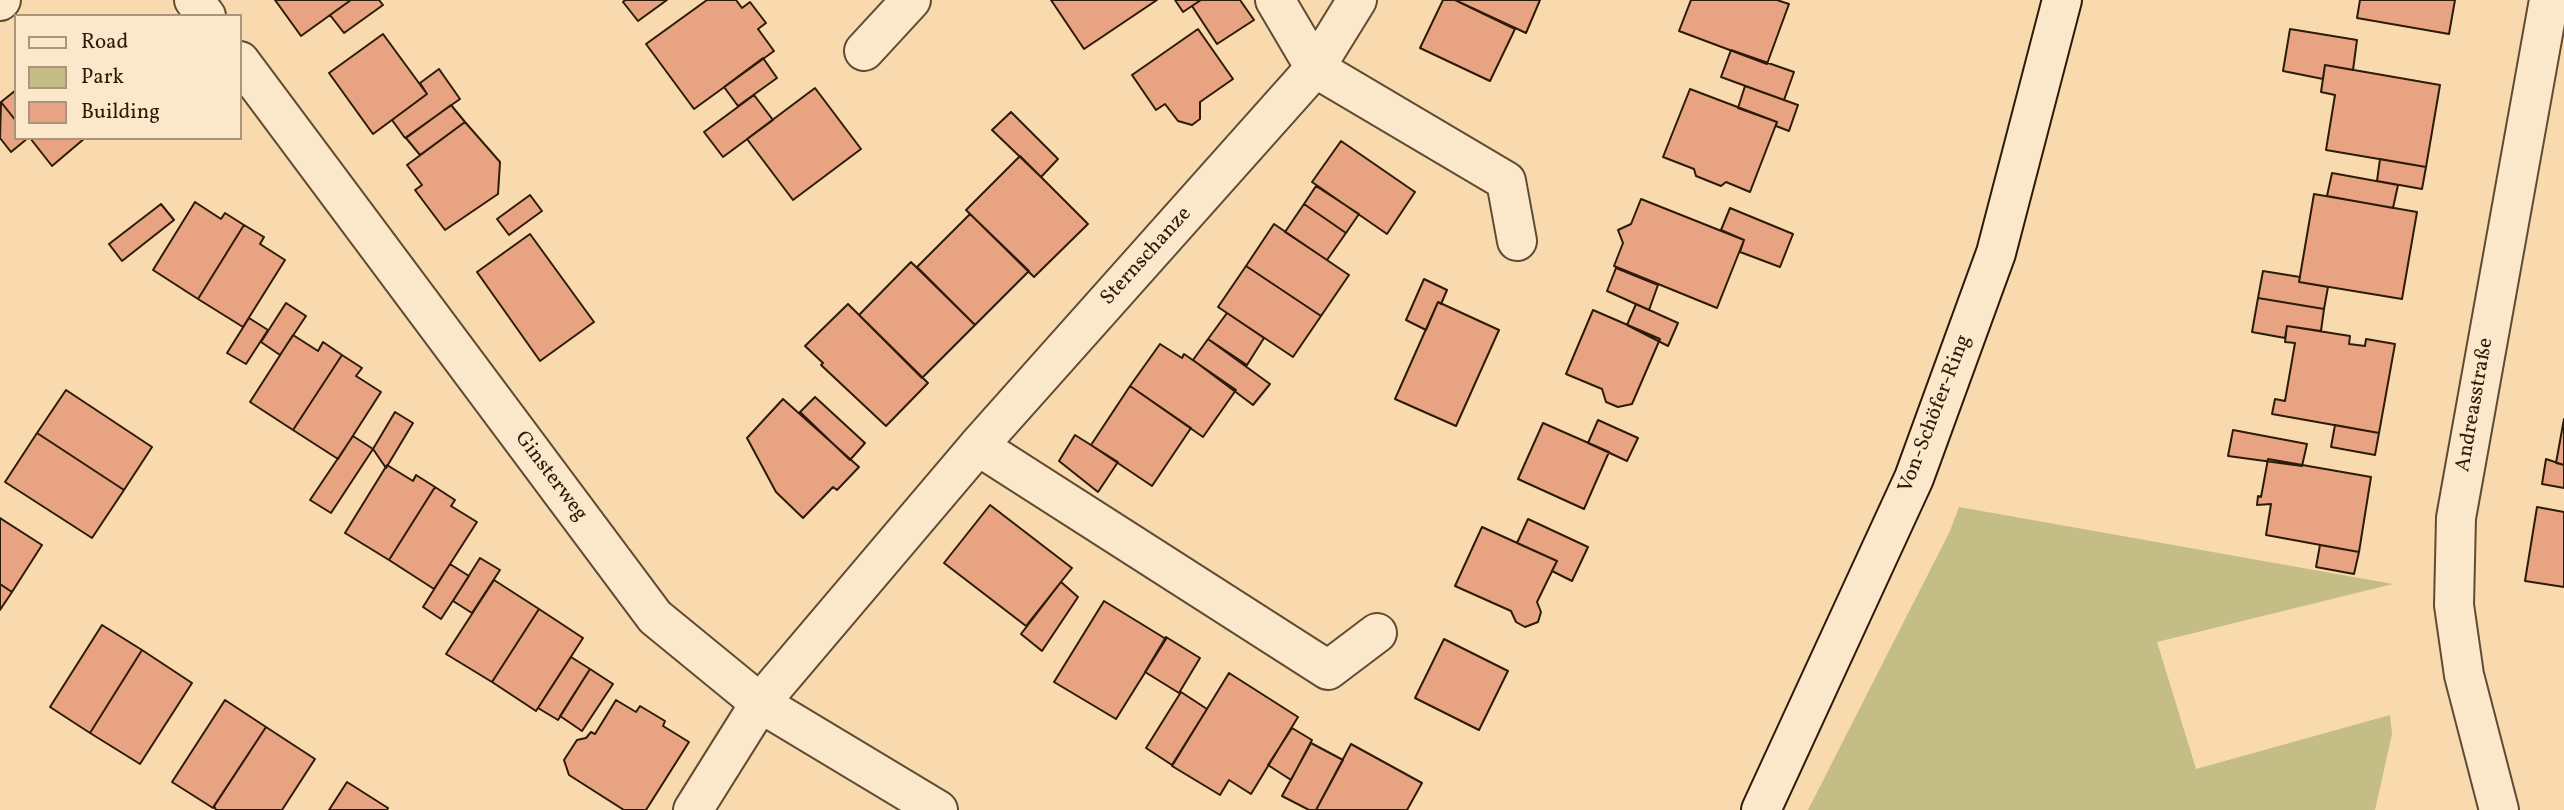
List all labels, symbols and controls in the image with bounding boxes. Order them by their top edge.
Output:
legend [14,14,242,140]
text: Road [81,28,128,57]
text: Park [81,63,124,92]
text: Building [81,98,160,127]
street label: Sternschanze [1096,203,1198,311]
street label: Von-Schöfer-Ring [1894,331,1978,497]
street label: Andreasstraße [2452,336,2500,474]
street label: Ginsterweg [508,427,592,527]

